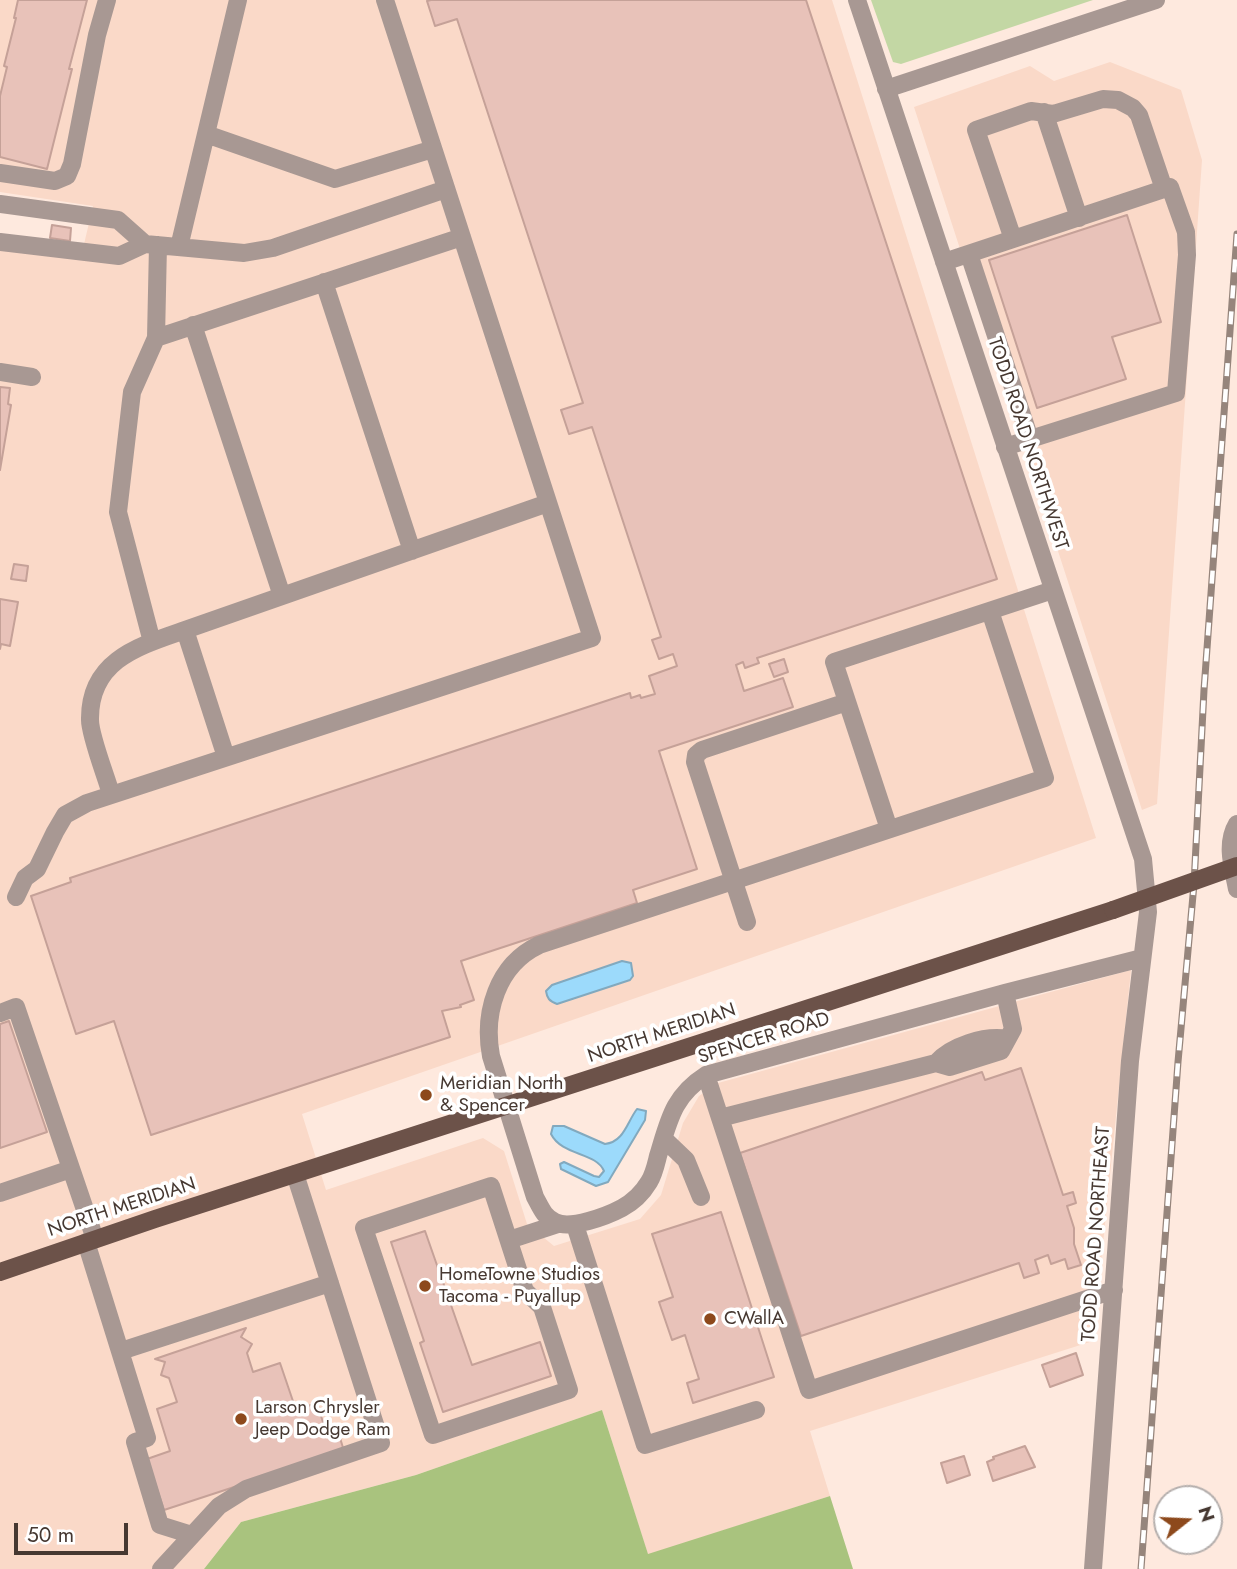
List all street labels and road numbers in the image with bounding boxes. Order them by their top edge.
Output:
street label: TODD ROAD NORTHWEST [982,335,1072,553]
street label: NORTH MERIDIAN [585,999,739,1069]
street label: SPENCER ROAD [695,1008,833,1070]
street label: TODD ROAD NORTHEAST [1078,1126,1116,1342]
street label: NORTH MERIDIAN [45,1173,199,1243]

